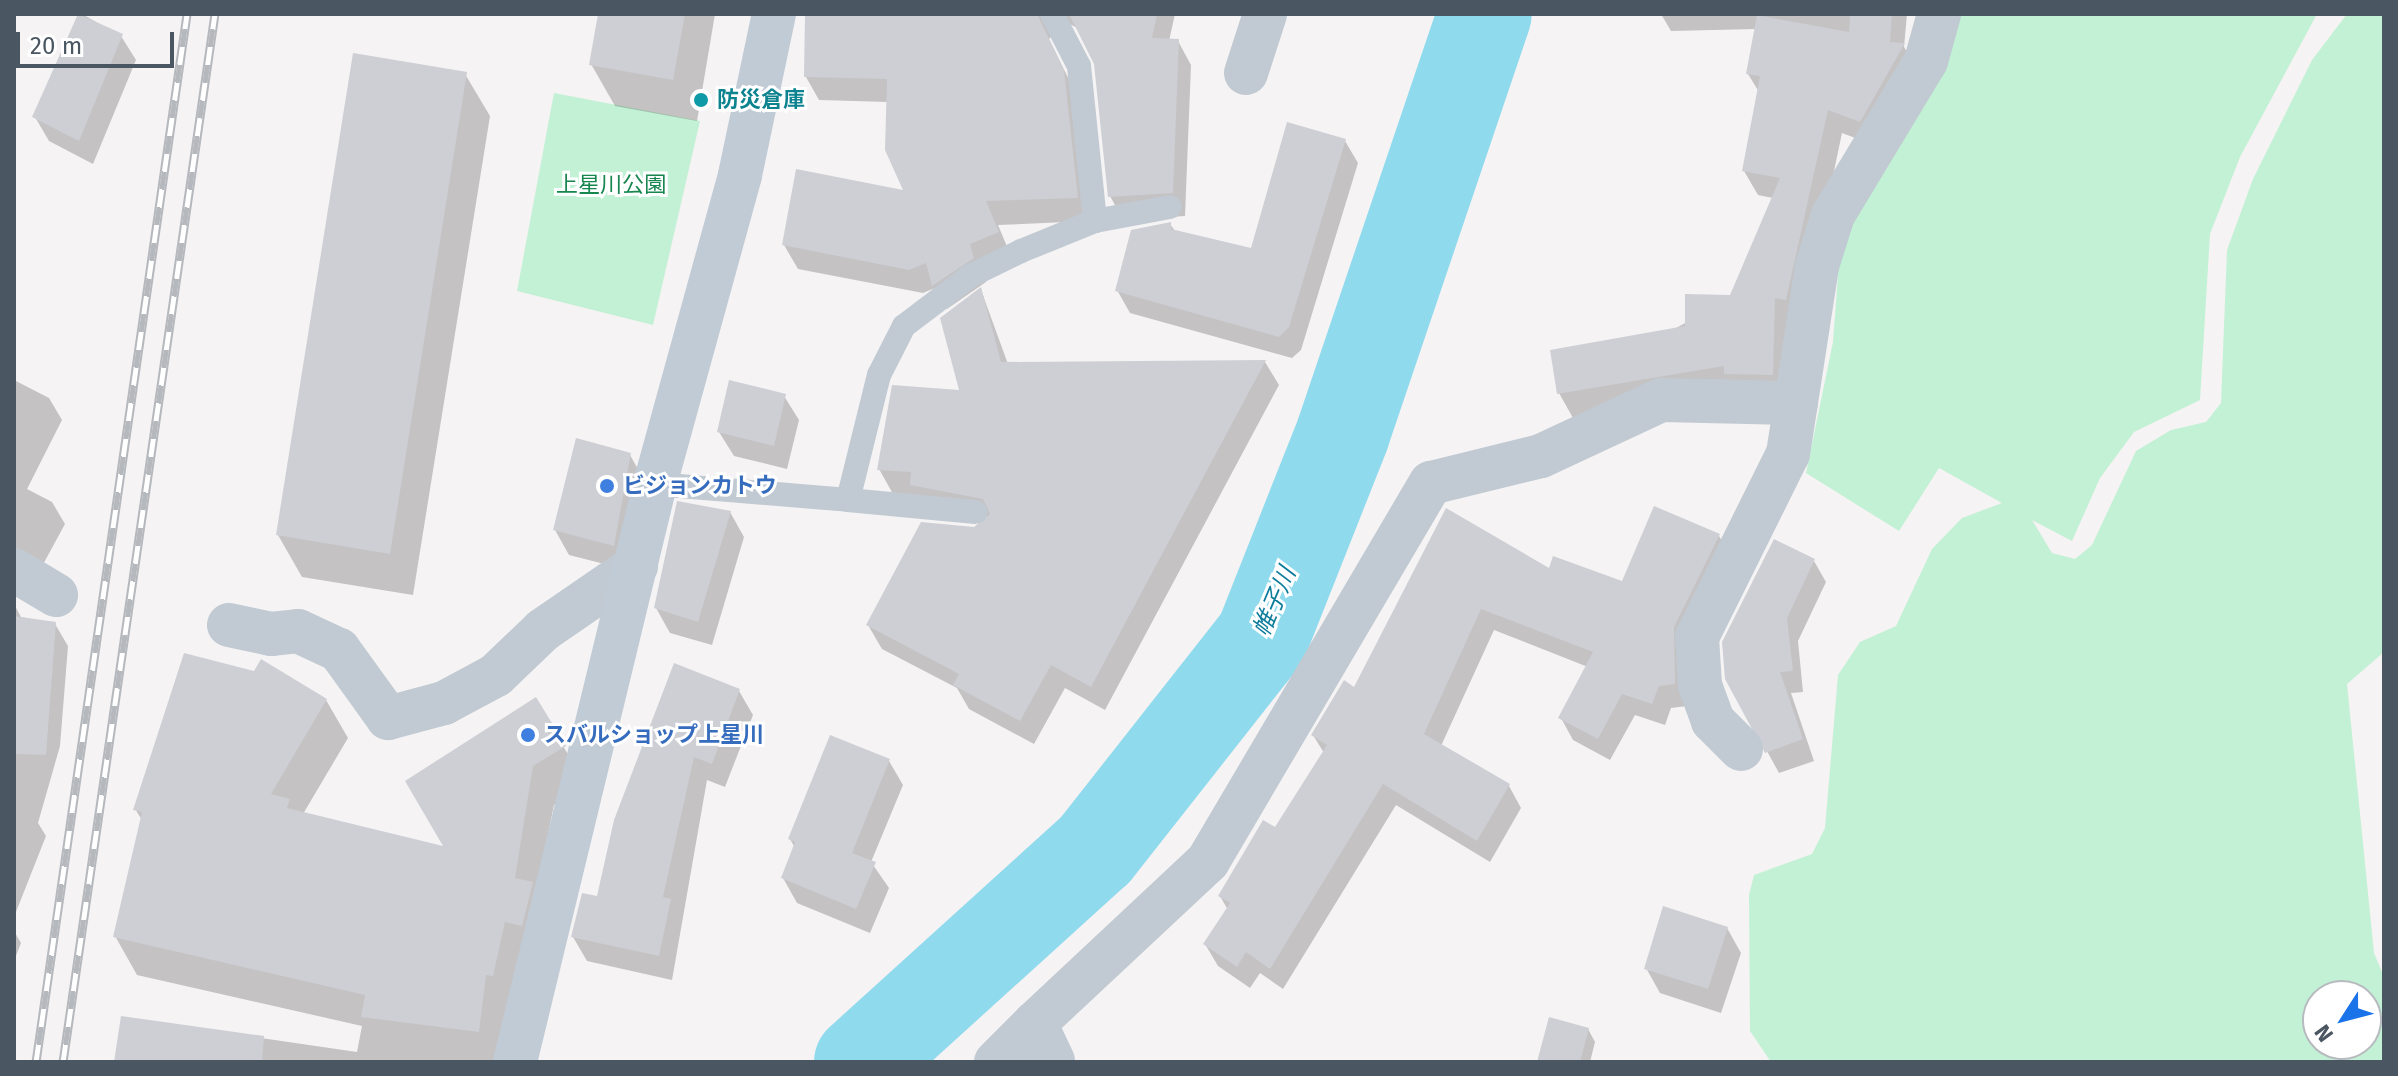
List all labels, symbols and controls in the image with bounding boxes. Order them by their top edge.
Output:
scale bar [20,16,178,66]
text: 20 m [30,32,82,60]
place label: 防災倉庫 [717,87,805,113]
marker: 防災倉庫 [692,91,710,109]
park label: 上星川公園 [556,172,666,198]
place label: ビジョンカトウ [623,473,777,499]
marker: ビジョンカトウ [598,477,616,495]
water label: 帷子川 [1248,563,1302,641]
place label: スバルショップ上星川 [544,722,764,748]
marker: スバルショップ上星川 [519,726,537,744]
north arrow [2302,980,2382,1060]
text: N [2309,1019,2339,1047]

